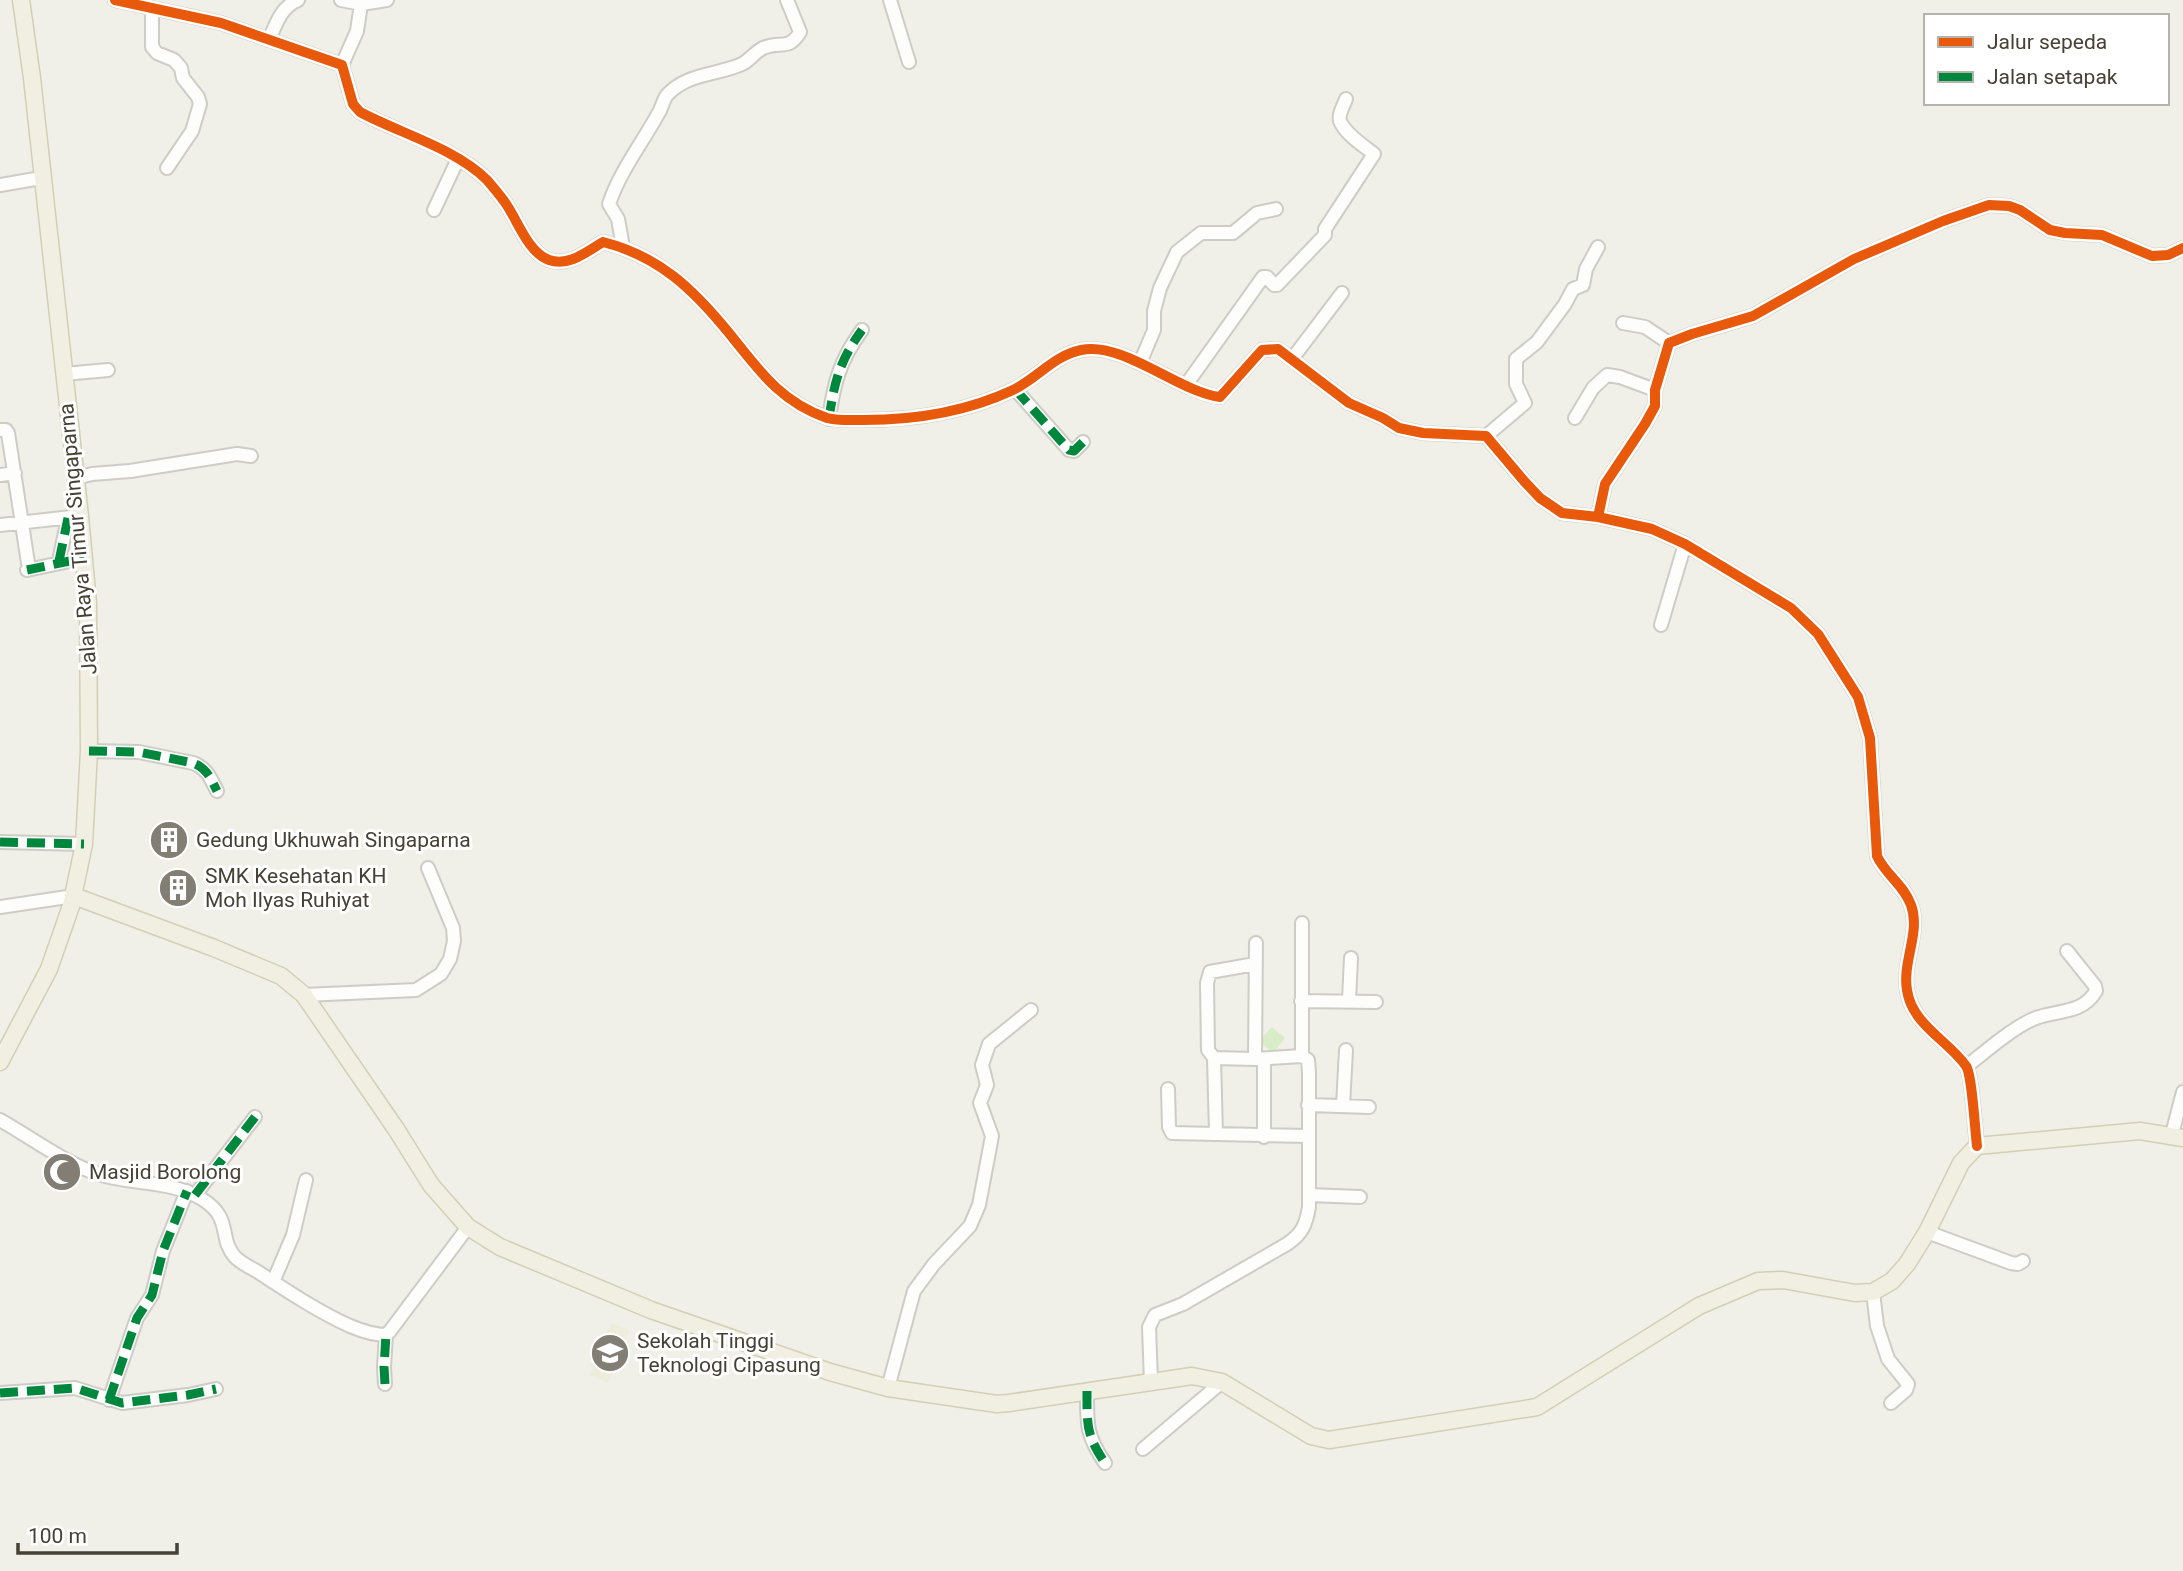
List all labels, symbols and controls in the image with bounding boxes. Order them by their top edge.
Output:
legend [1924,14,2169,105]
text: Jalur sepeda [1987,30,2107,54]
text: Jalan setapak [1987,65,2118,89]
street label: Jalan Raya Timur Singaparna [54,402,102,676]
building icon: Gedung Ukhuwah Singaparna [148,819,190,861]
place label: Gedung Ukhuwah Singaparna [196,828,471,852]
place label: SMK Kesehatan KH Moh Ilyas Ruhiyat [205,864,386,912]
building icon: SMK Kesehatan KH Moh Ilyas Ruhiyat [157,867,199,909]
mosque icon: Masjid Borolong [41,1151,83,1193]
place label: Masjid Borolong [89,1160,241,1184]
place label: Sekolah Tinggi Teknologi Cipasung [637,1329,821,1377]
school or university icon: Sekolah Tinggi Teknologi Cipasung [589,1332,631,1374]
scale bar [18,1512,177,1556]
text: 100 m [28,1524,87,1548]

